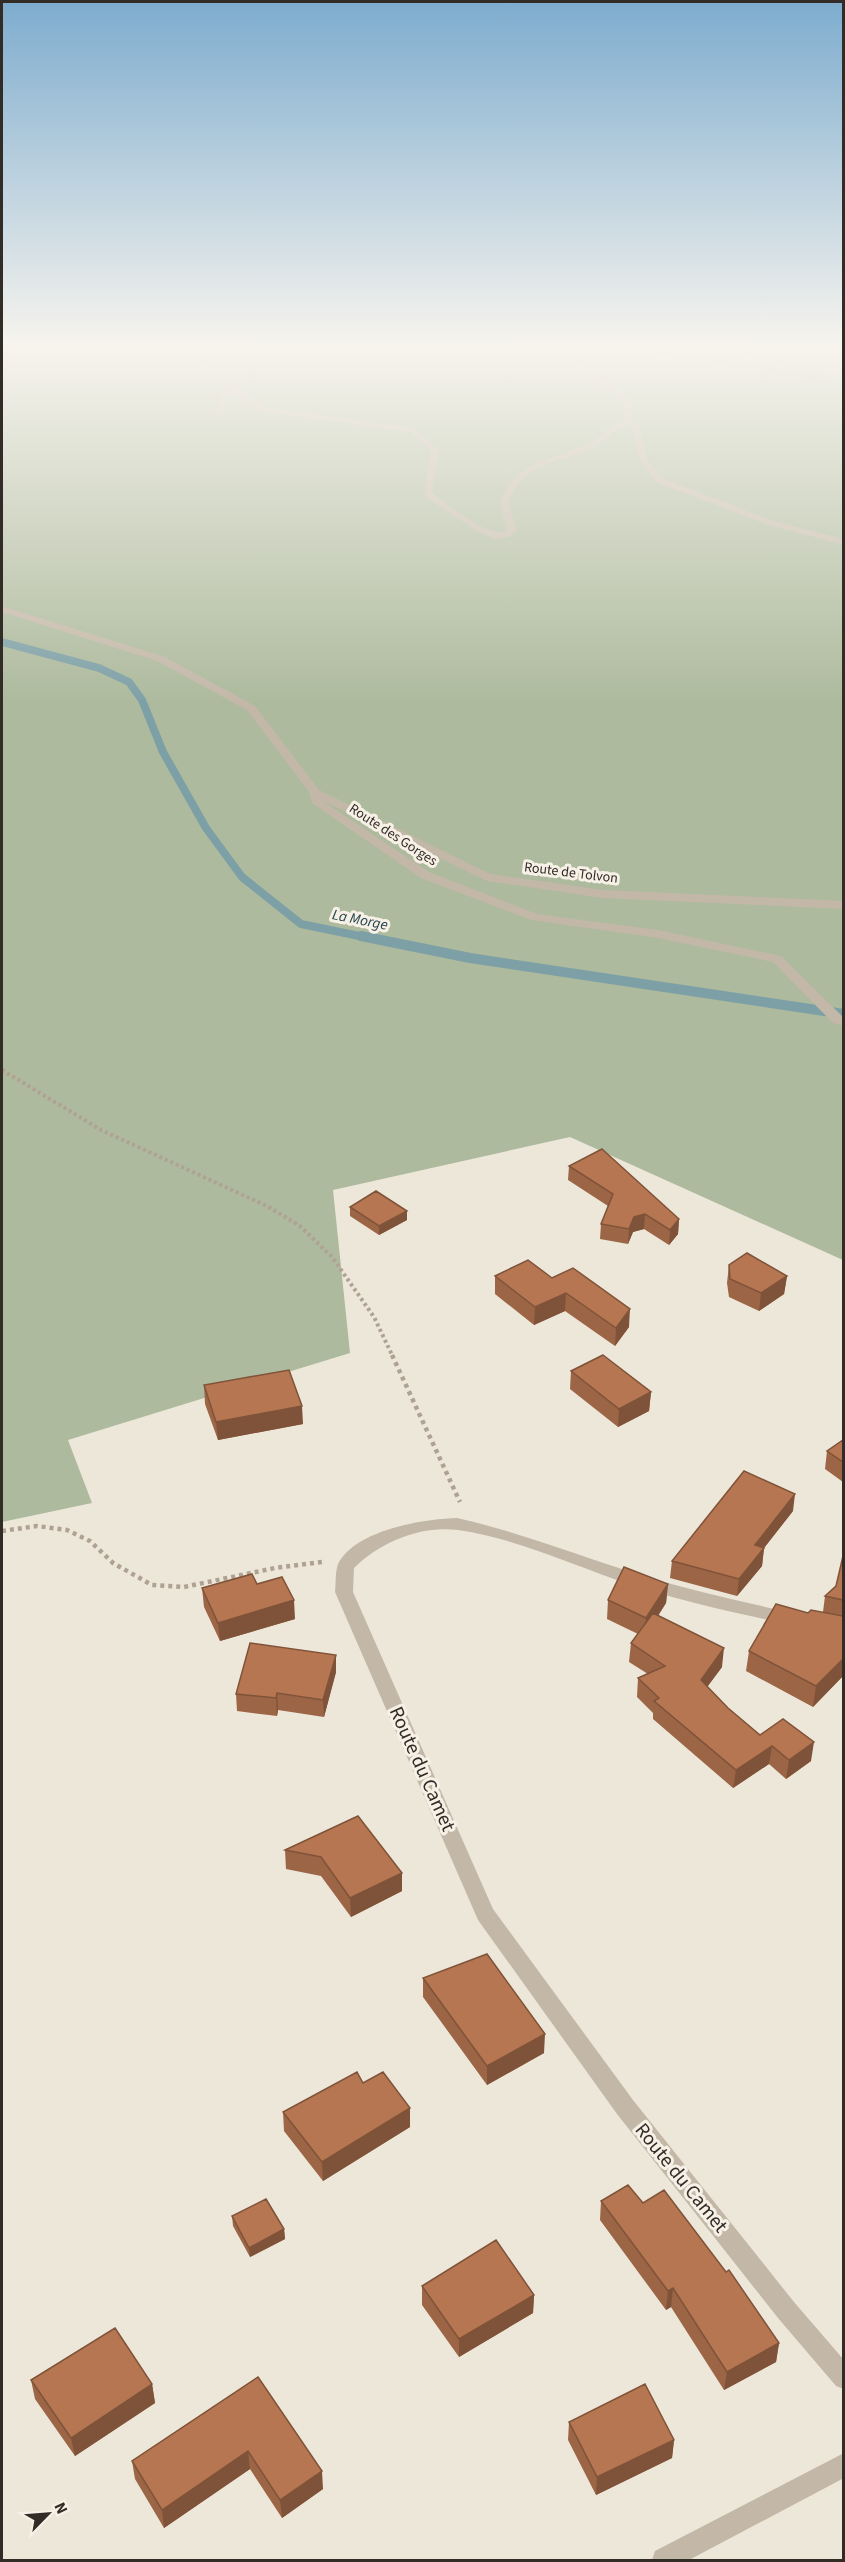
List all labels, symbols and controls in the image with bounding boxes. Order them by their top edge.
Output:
street label: Route des Gorges [345,799,441,871]
street label: Route de Tolvon [523,857,619,889]
water label: La Morge [330,904,390,936]
street label: Route du Camet [382,1702,462,1836]
street label: Route du Camet [628,2117,734,2239]
north arrow [18,2484,78,2544]
text: N [48,2499,73,2518]

